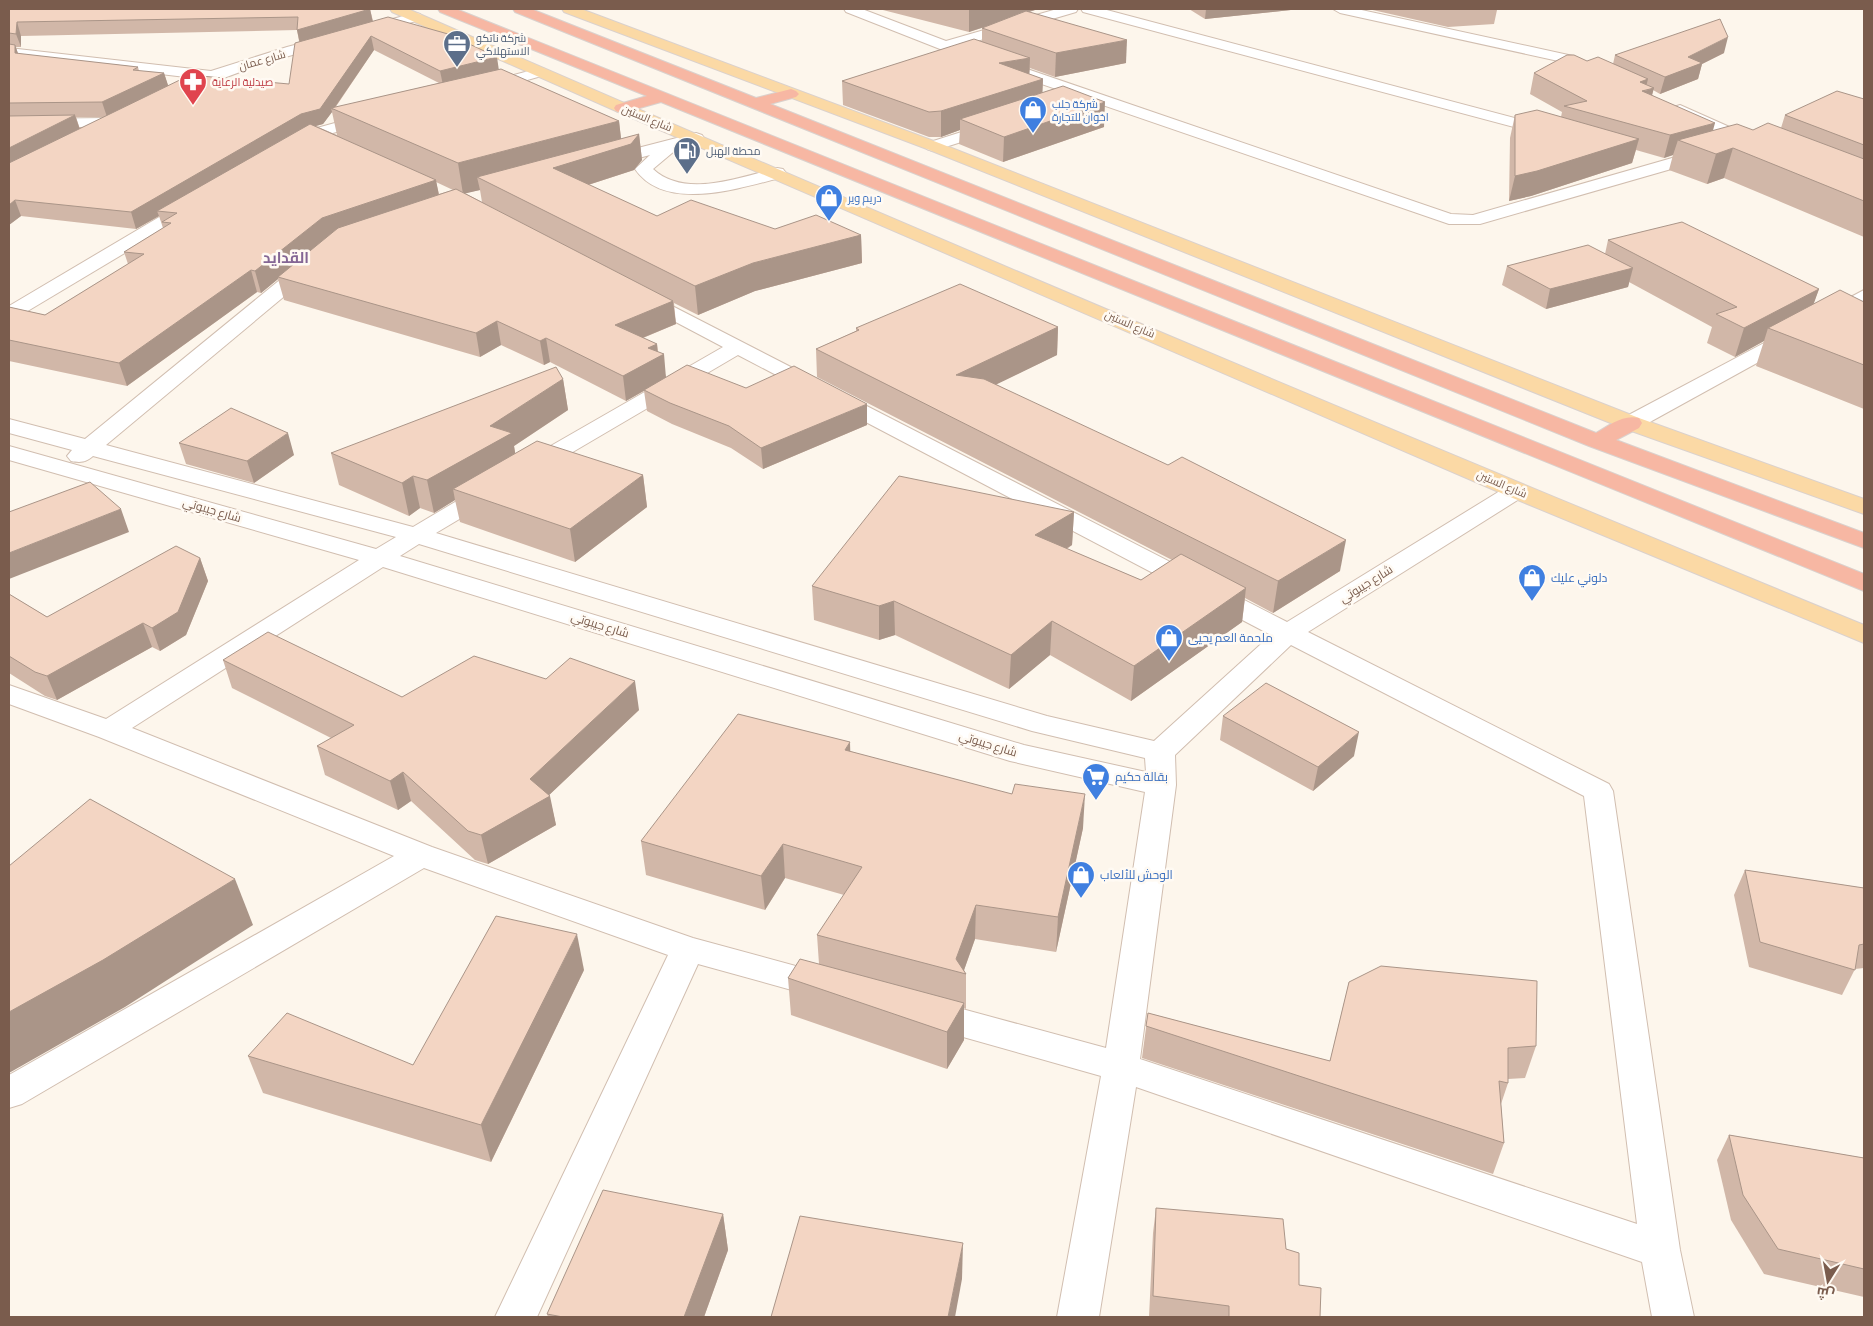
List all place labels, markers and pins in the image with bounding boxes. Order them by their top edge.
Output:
office icon: شركة ناتكو الاستهلاكي [442,29,472,68]
place label: شركة ناتكو الاستهلاكي [476,31,530,60]
pharmacy icon: صيدلية الرعاية [178,67,208,106]
place label: صيدلية الرعاية [212,75,273,89]
shop icon: شركة جلب اخوان للتجارة [1018,95,1048,134]
place label: شركة جلب اخوان للتجارة [1052,97,1109,124]
fuel station icon: محطة الهبل [672,136,702,175]
place label: محطة الهبل [706,144,761,158]
shop icon: دريم وير [814,183,844,222]
place label: دريم وير [847,191,882,206]
shop icon: دلوني عليك [1517,563,1547,602]
place label: دلوني عليك [1551,570,1607,588]
shop icon: ملحمة العم يحيى [1154,623,1184,662]
place label: ملحمة العم يحيى [1188,630,1273,646]
supermarket icon: بقالة حكيم [1081,762,1111,801]
place label: بقالة حكيم [1115,769,1168,785]
shop icon: الوحش للألعاب [1066,860,1096,899]
place label: الوحش للألعاب [1100,867,1173,882]

